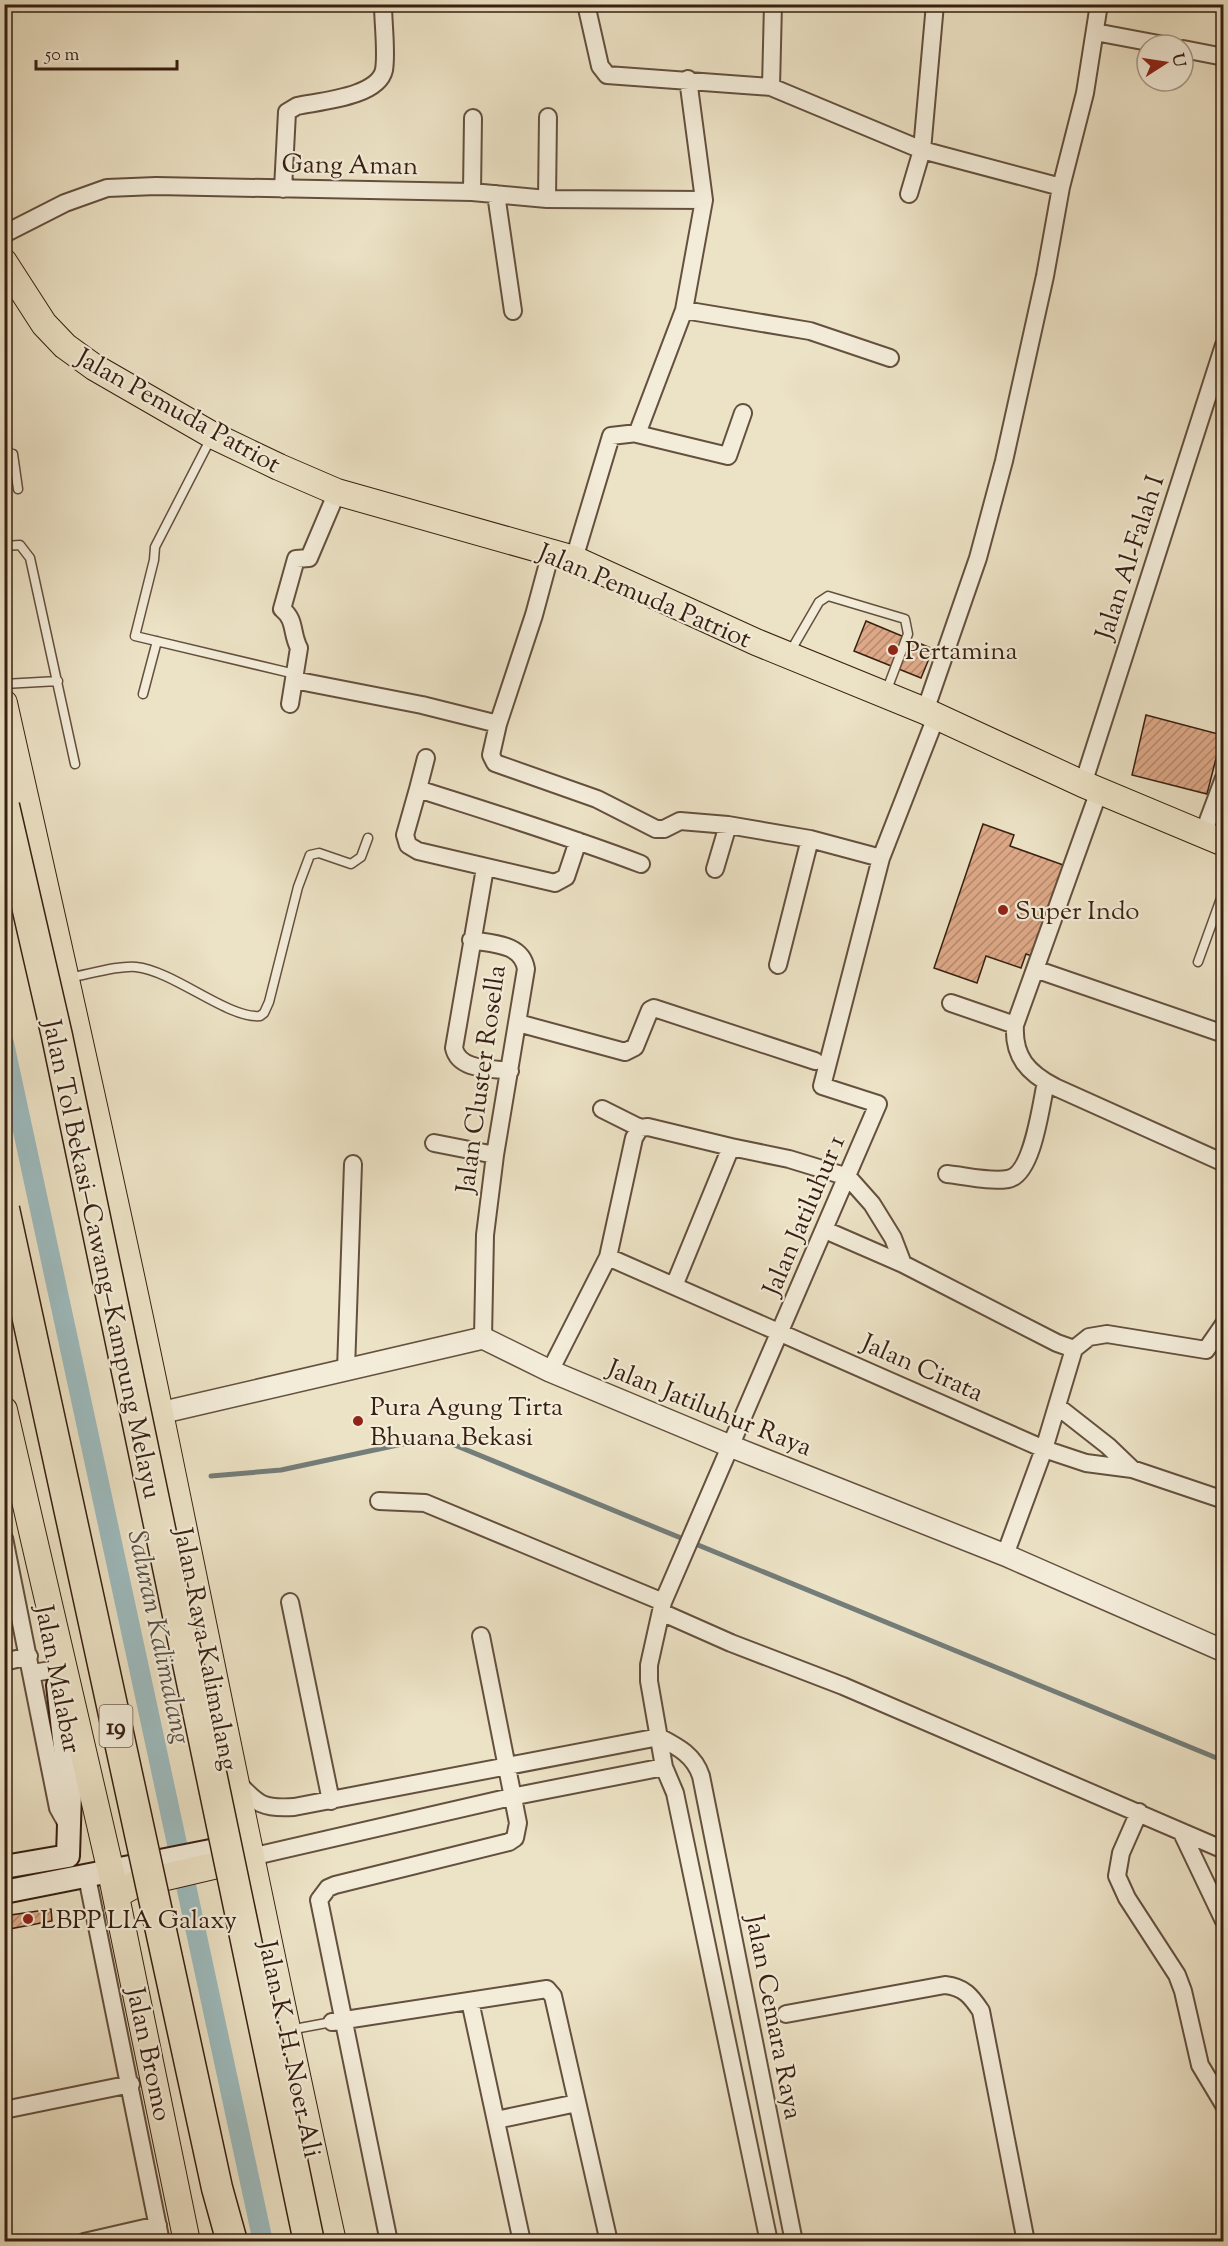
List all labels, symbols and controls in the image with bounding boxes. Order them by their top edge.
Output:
scale bar [36,33,177,71]
north arrow [1135,33,1195,93]
text: 50 m [44,43,80,69]
text: U [1165,52,1190,70]
street label: Gang Aman [281,147,419,186]
street label: Jalan Pemuda Patriot [67,340,287,484]
street label: Jalan Al-Falah I [1087,470,1176,647]
street label: Jalan Pemuda Patriot [530,535,757,659]
place label: Pertamina [905,634,1018,671]
marker: Pertamina [886,643,900,657]
place label: Super Indo [1015,894,1140,931]
marker: Super Indo [996,903,1010,917]
street label: Jalan Cluster Rosella [448,963,517,1198]
street label: Jalan Tol Bekasi–Cawang–Kampung Melayu [31,1015,169,1503]
street label: Jalan Jatiluhur 1 [754,1130,856,1304]
street label: Jalan Cirata [853,1325,989,1413]
street label: Jalan Jatiluhur Raya [599,1351,817,1467]
place label: Pura Agung Tirta Bhuana Bekasi [370,1390,563,1457]
marker: Pura Agung Tirta Bhuana Bekasi [351,1414,365,1428]
street label: Jalan Raya Kalimalang [162,1523,246,1774]
water label: Saluran Kalimalang [116,1527,199,1748]
street label: Jalan Malabar [24,1600,89,1757]
road number: 19 [100,1705,132,1747]
place label: LBPP LIA Galaxy [40,1903,237,1940]
street label: Jalan Cemara Raya [734,1910,811,2123]
marker: LBPP LIA Galaxy [21,1912,35,1926]
street label: Jalan K. H. Noer Ali [247,1936,330,2161]
street label: Jalan Bromo [115,1982,180,2125]

